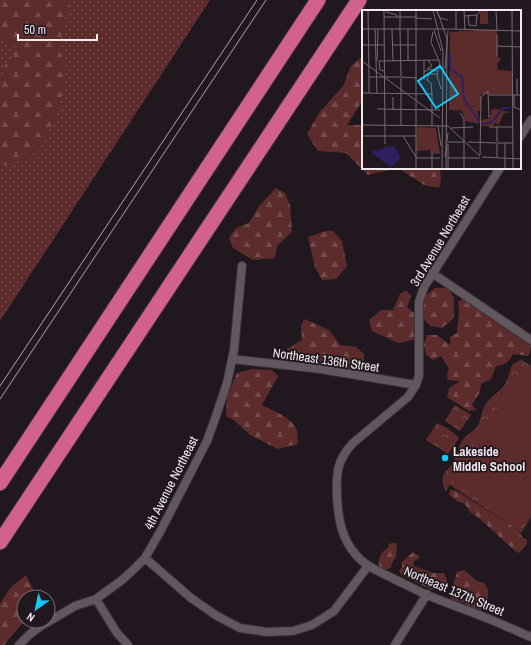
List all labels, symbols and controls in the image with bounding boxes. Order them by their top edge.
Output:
inset map [362,10,521,169]
scale bar [18,16,97,42]
text: 50 m [24,22,46,38]
street label: 3rd Avenue Northeast [406,192,474,289]
street label: Northeast 136th Street [272,344,380,376]
street label: 4th Avenue Northeast [140,434,202,532]
place label: Lakeside Middle School [453,443,525,475]
marker: Lakeside Middle School [440,453,450,463]
street label: Northeast 137th Street [401,562,507,620]
north arrow [16,589,56,629]
text: N [24,610,37,625]

